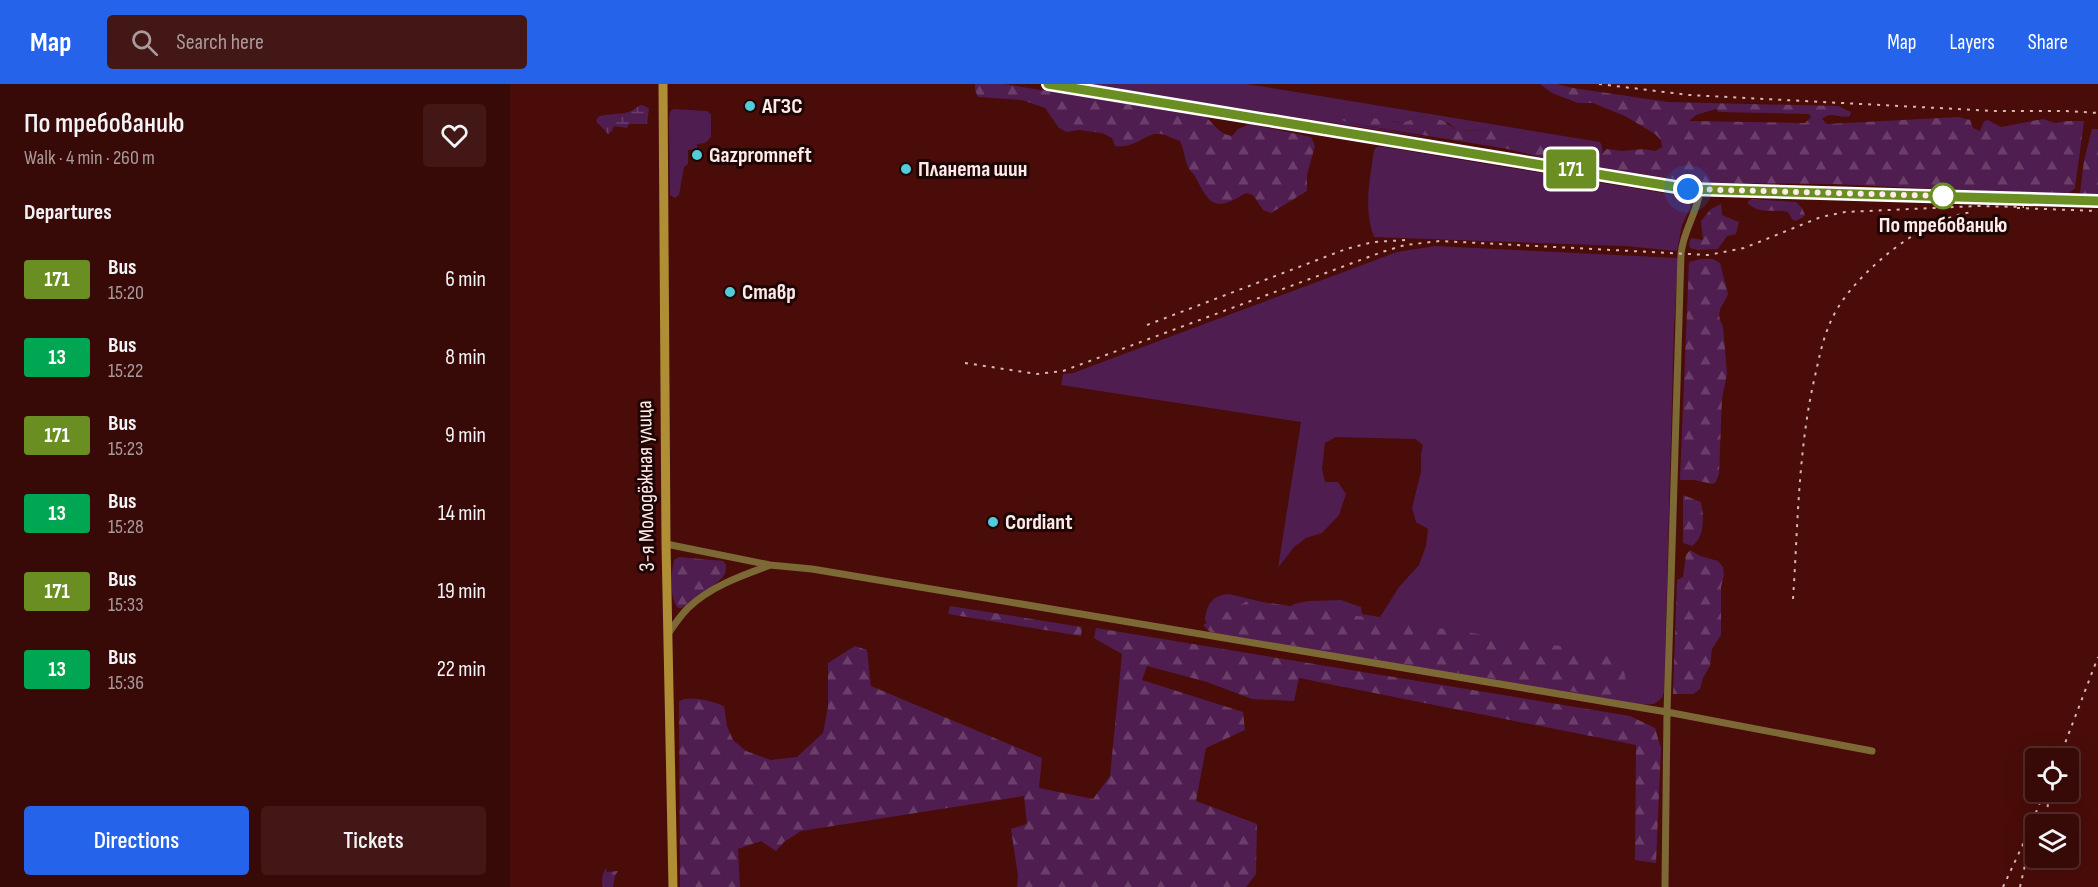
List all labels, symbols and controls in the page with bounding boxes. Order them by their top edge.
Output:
search box [107,15,527,69]
text: Map [30,26,71,59]
icon: search [128,26,161,59]
text: Search here [176,29,264,56]
text: Map [1887,30,1916,55]
text: Layers [1949,30,1995,55]
text: Share [2028,30,2068,55]
place label: АГЗС [761,93,802,120]
marker: АГЗС [743,99,757,113]
button: heart [423,104,486,167]
text: По требованию [24,107,184,140]
place label: Gazpromneft [709,142,812,169]
text: Walk · 4 min · 260 m [24,146,155,170]
marker: Gazpromneft [690,148,704,162]
line badge: 171 [1536,150,1606,188]
place label: Планета шин [918,156,1027,183]
text: 171 [1558,157,1584,182]
marker: Планета шин [899,162,913,176]
your location [1673,174,1703,204]
marker: По требованию [1930,183,1956,209]
text: Departures [24,199,112,226]
place label: По требованию [1879,212,2007,239]
text: Bus [108,254,137,281]
text: 6 min [445,266,486,293]
text: 171 [44,267,70,292]
place label: Ставр [742,279,796,306]
text: 15:20 [108,281,144,305]
marker: Ставр [723,285,737,299]
text: Bus [108,332,137,359]
text: 8 min [445,344,486,371]
text: 13 [48,345,66,370]
text: 15:22 [108,359,143,383]
street label: 3-я Молодёжная улица [631,400,661,572]
text: Bus [108,410,137,437]
text: 9 min [445,422,486,449]
text: 171 [44,423,70,448]
text: 15:23 [108,437,143,461]
text: Bus [108,488,137,515]
text: 14 min [438,500,486,527]
text: 13 [48,501,66,526]
place label: Cordiant [1005,509,1073,536]
text: 15:28 [108,515,144,539]
marker: Cordiant [986,515,1000,529]
text: Bus [108,566,137,593]
text: 19 min [437,578,486,605]
text: 171 [44,579,70,604]
text: 15:33 [108,593,144,617]
text: Bus [108,644,137,671]
text: 22 min [437,656,486,683]
text: 13 [48,657,66,682]
text: 15:36 [108,671,144,695]
map controls [2025,748,2079,868]
button: locate [2025,748,2079,802]
button: Directions [24,806,249,875]
button: Tickets [261,806,486,875]
button: layers [2025,814,2079,868]

